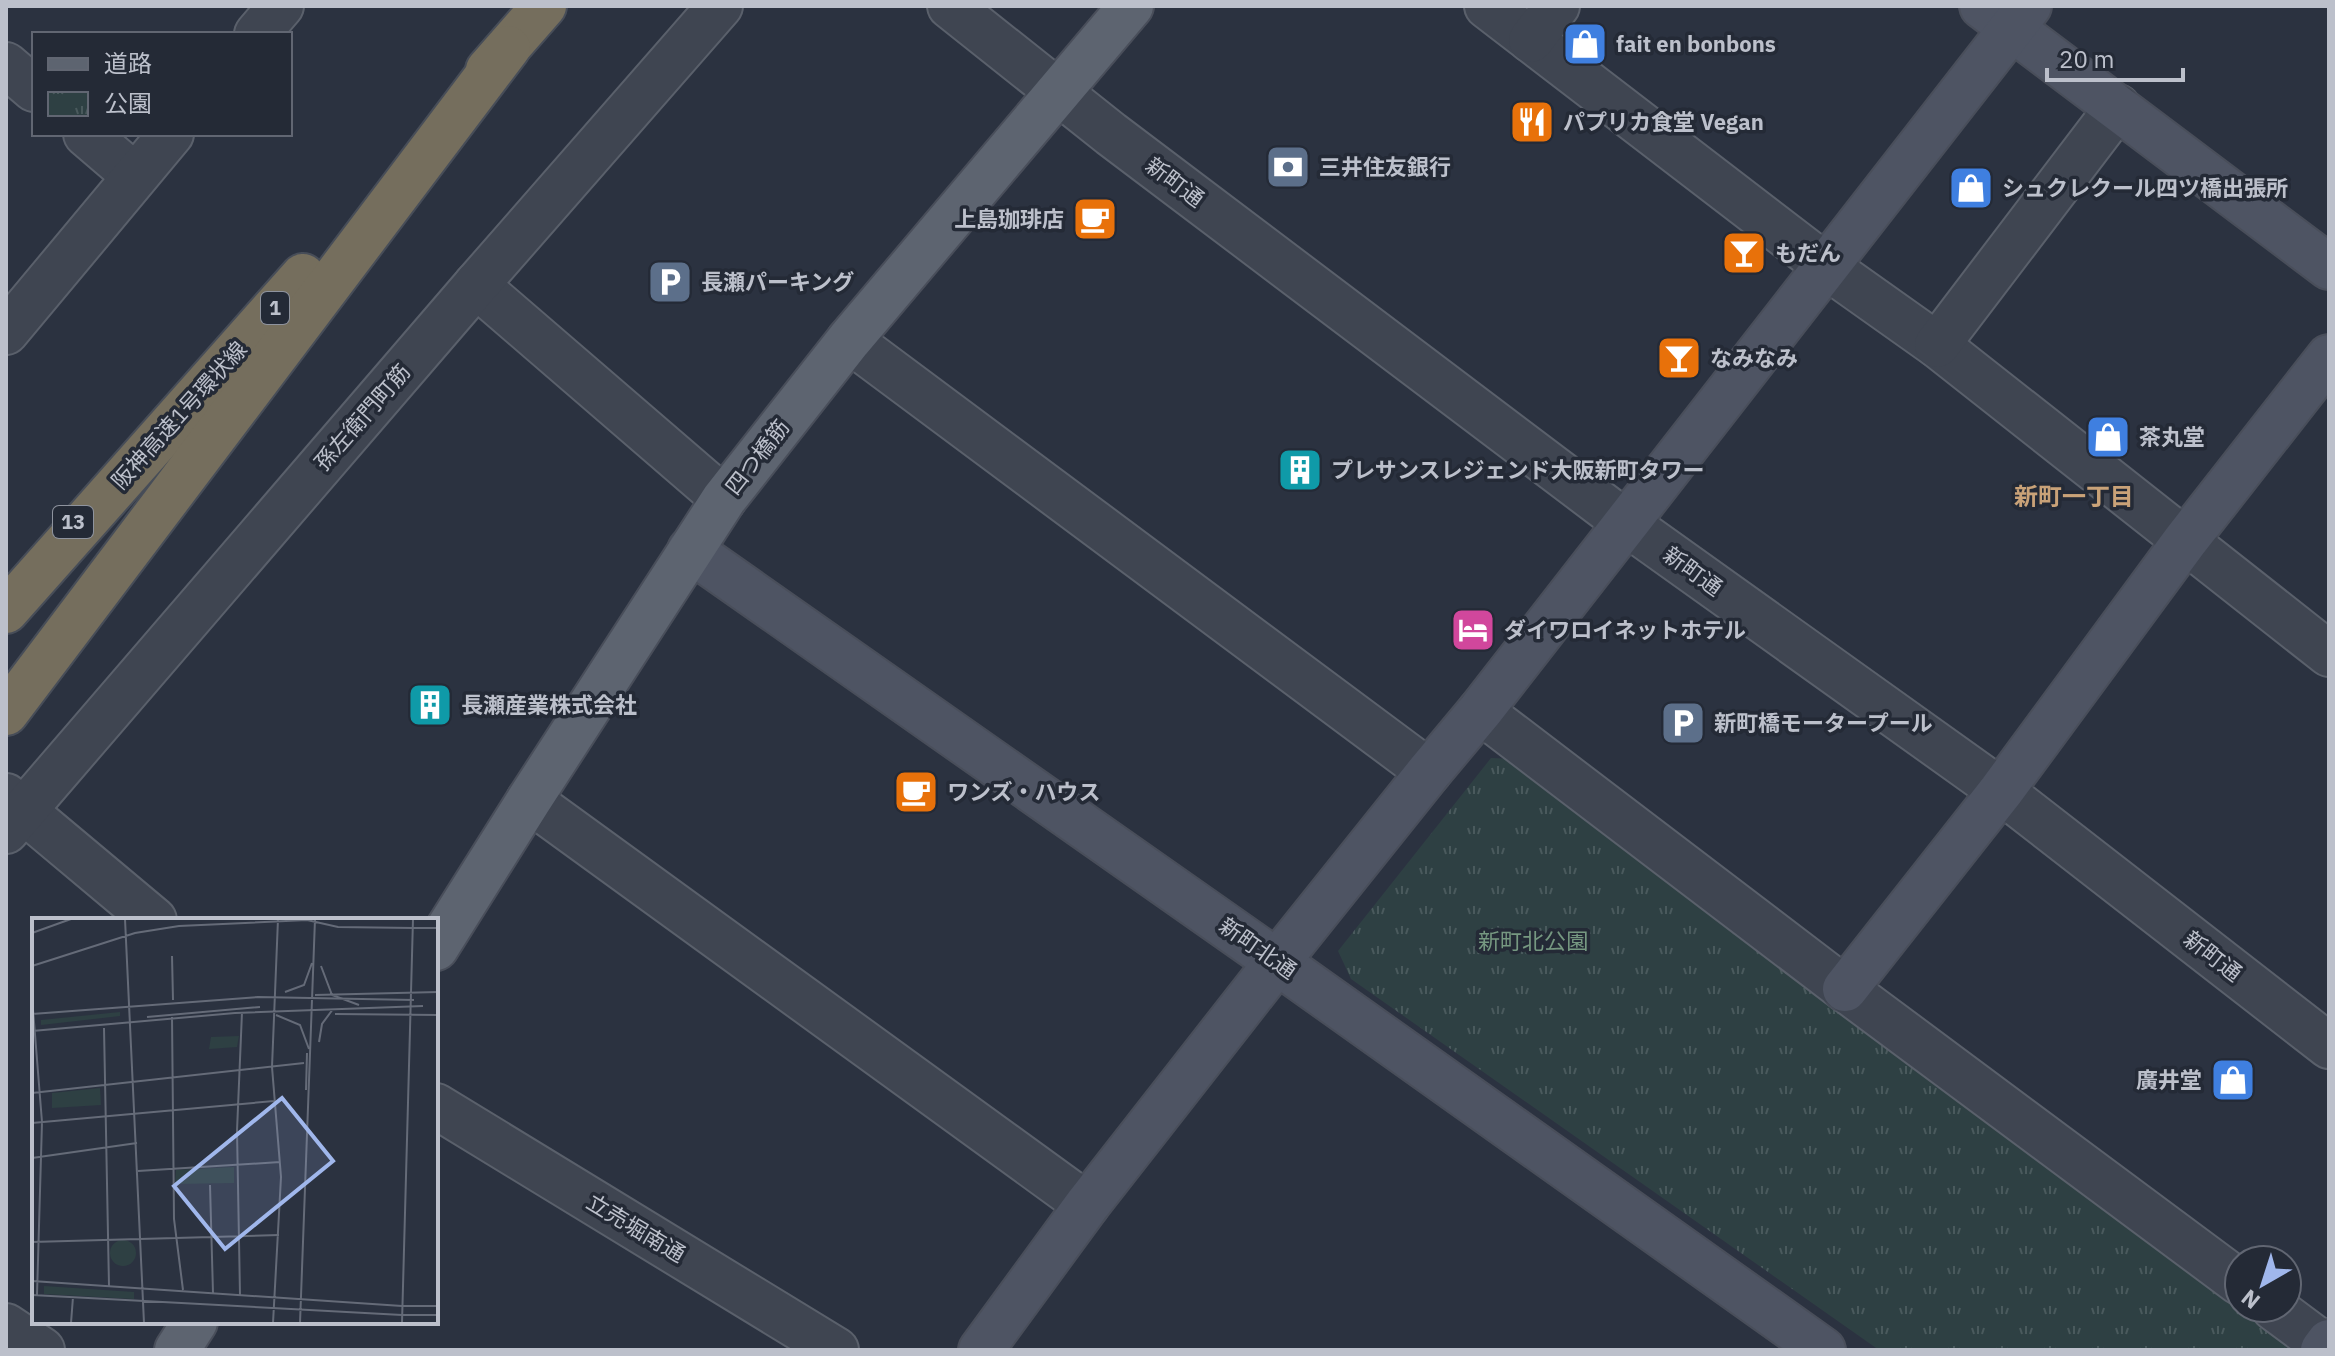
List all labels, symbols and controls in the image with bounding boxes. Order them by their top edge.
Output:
shop icon: fait en bonbons [1561,20,1609,68]
place label: fait en bonbons [1616,29,1776,58]
legend [32,32,292,136]
scale bar [2047,32,2183,82]
text: 20 m [2059,43,2114,75]
text: 道路 [104,47,152,79]
text: 公園 [104,87,152,119]
restaurant icon: パプリカ食堂 Vegan [1508,98,1556,146]
place label: パプリカ食堂 Vegan [1563,107,1764,136]
bank icon: 三井住友銀行 [1264,143,1312,191]
street label: 新町通 [1140,150,1210,213]
place label: 三井住友銀行 [1319,152,1451,181]
shop icon: シュクレクール四ツ橋出張所 [1947,164,1995,212]
place label: シュクレクール四ツ橋出張所 [2002,173,2288,202]
cafe icon: 上島珈琲店 [1071,195,1119,243]
place label: 上島珈琲店 [954,204,1064,233]
bar icon: もだん [1720,229,1768,277]
place label: もだん [1775,238,1841,267]
parking icon: 長瀬パーキング [646,258,694,306]
place label: 長瀬パーキング [701,267,854,296]
road number: 1 [261,292,289,324]
bar icon: なみなみ [1655,334,1703,382]
street label: 阪神高速1号環状線 [105,335,253,495]
place label: なみなみ [1710,343,1798,372]
street label: 孫左衛門町筋 [307,357,416,476]
street label: 四つ橋筋 [718,413,795,500]
shop icon: 茶丸堂 [2084,413,2132,461]
place label: 茶丸堂 [2139,422,2205,451]
building icon: プレサンスレジェンド大阪新町タワー [1276,446,1324,494]
place label: プレサンスレジェンド大阪新町タワー [1331,455,1705,484]
district label: 新町一丁目 [2014,480,2134,512]
road number: 13 [53,506,93,538]
street label: 新町通 [1658,539,1729,602]
hotel icon: ダイワロイネットホテル [1449,606,1497,654]
place label: ダイワロイネットホテル [1504,615,1746,644]
building icon: 長瀬産業株式会社 [406,681,454,729]
place label: 長瀬産業株式会社 [461,690,637,719]
parking icon: 新町橋モータープール [1659,699,1707,747]
place label: 新町橋モータープール [1714,708,1933,737]
cafe icon: ワンズ・ハウス [892,768,940,816]
place label: ワンズ・ハウス [947,777,1101,806]
street label: 新町北通 [1214,910,1303,985]
inset map [32,918,438,1324]
street label: 新町通 [2178,924,2248,987]
park label: 新町北公園 [1478,926,1588,955]
shop icon: 廣井堂 [2209,1056,2257,1104]
place label: 廣井堂 [2136,1065,2202,1094]
street label: 立売堀南通 [582,1187,691,1268]
north arrow [2223,1244,2303,1324]
text: N [2235,1284,2265,1316]

